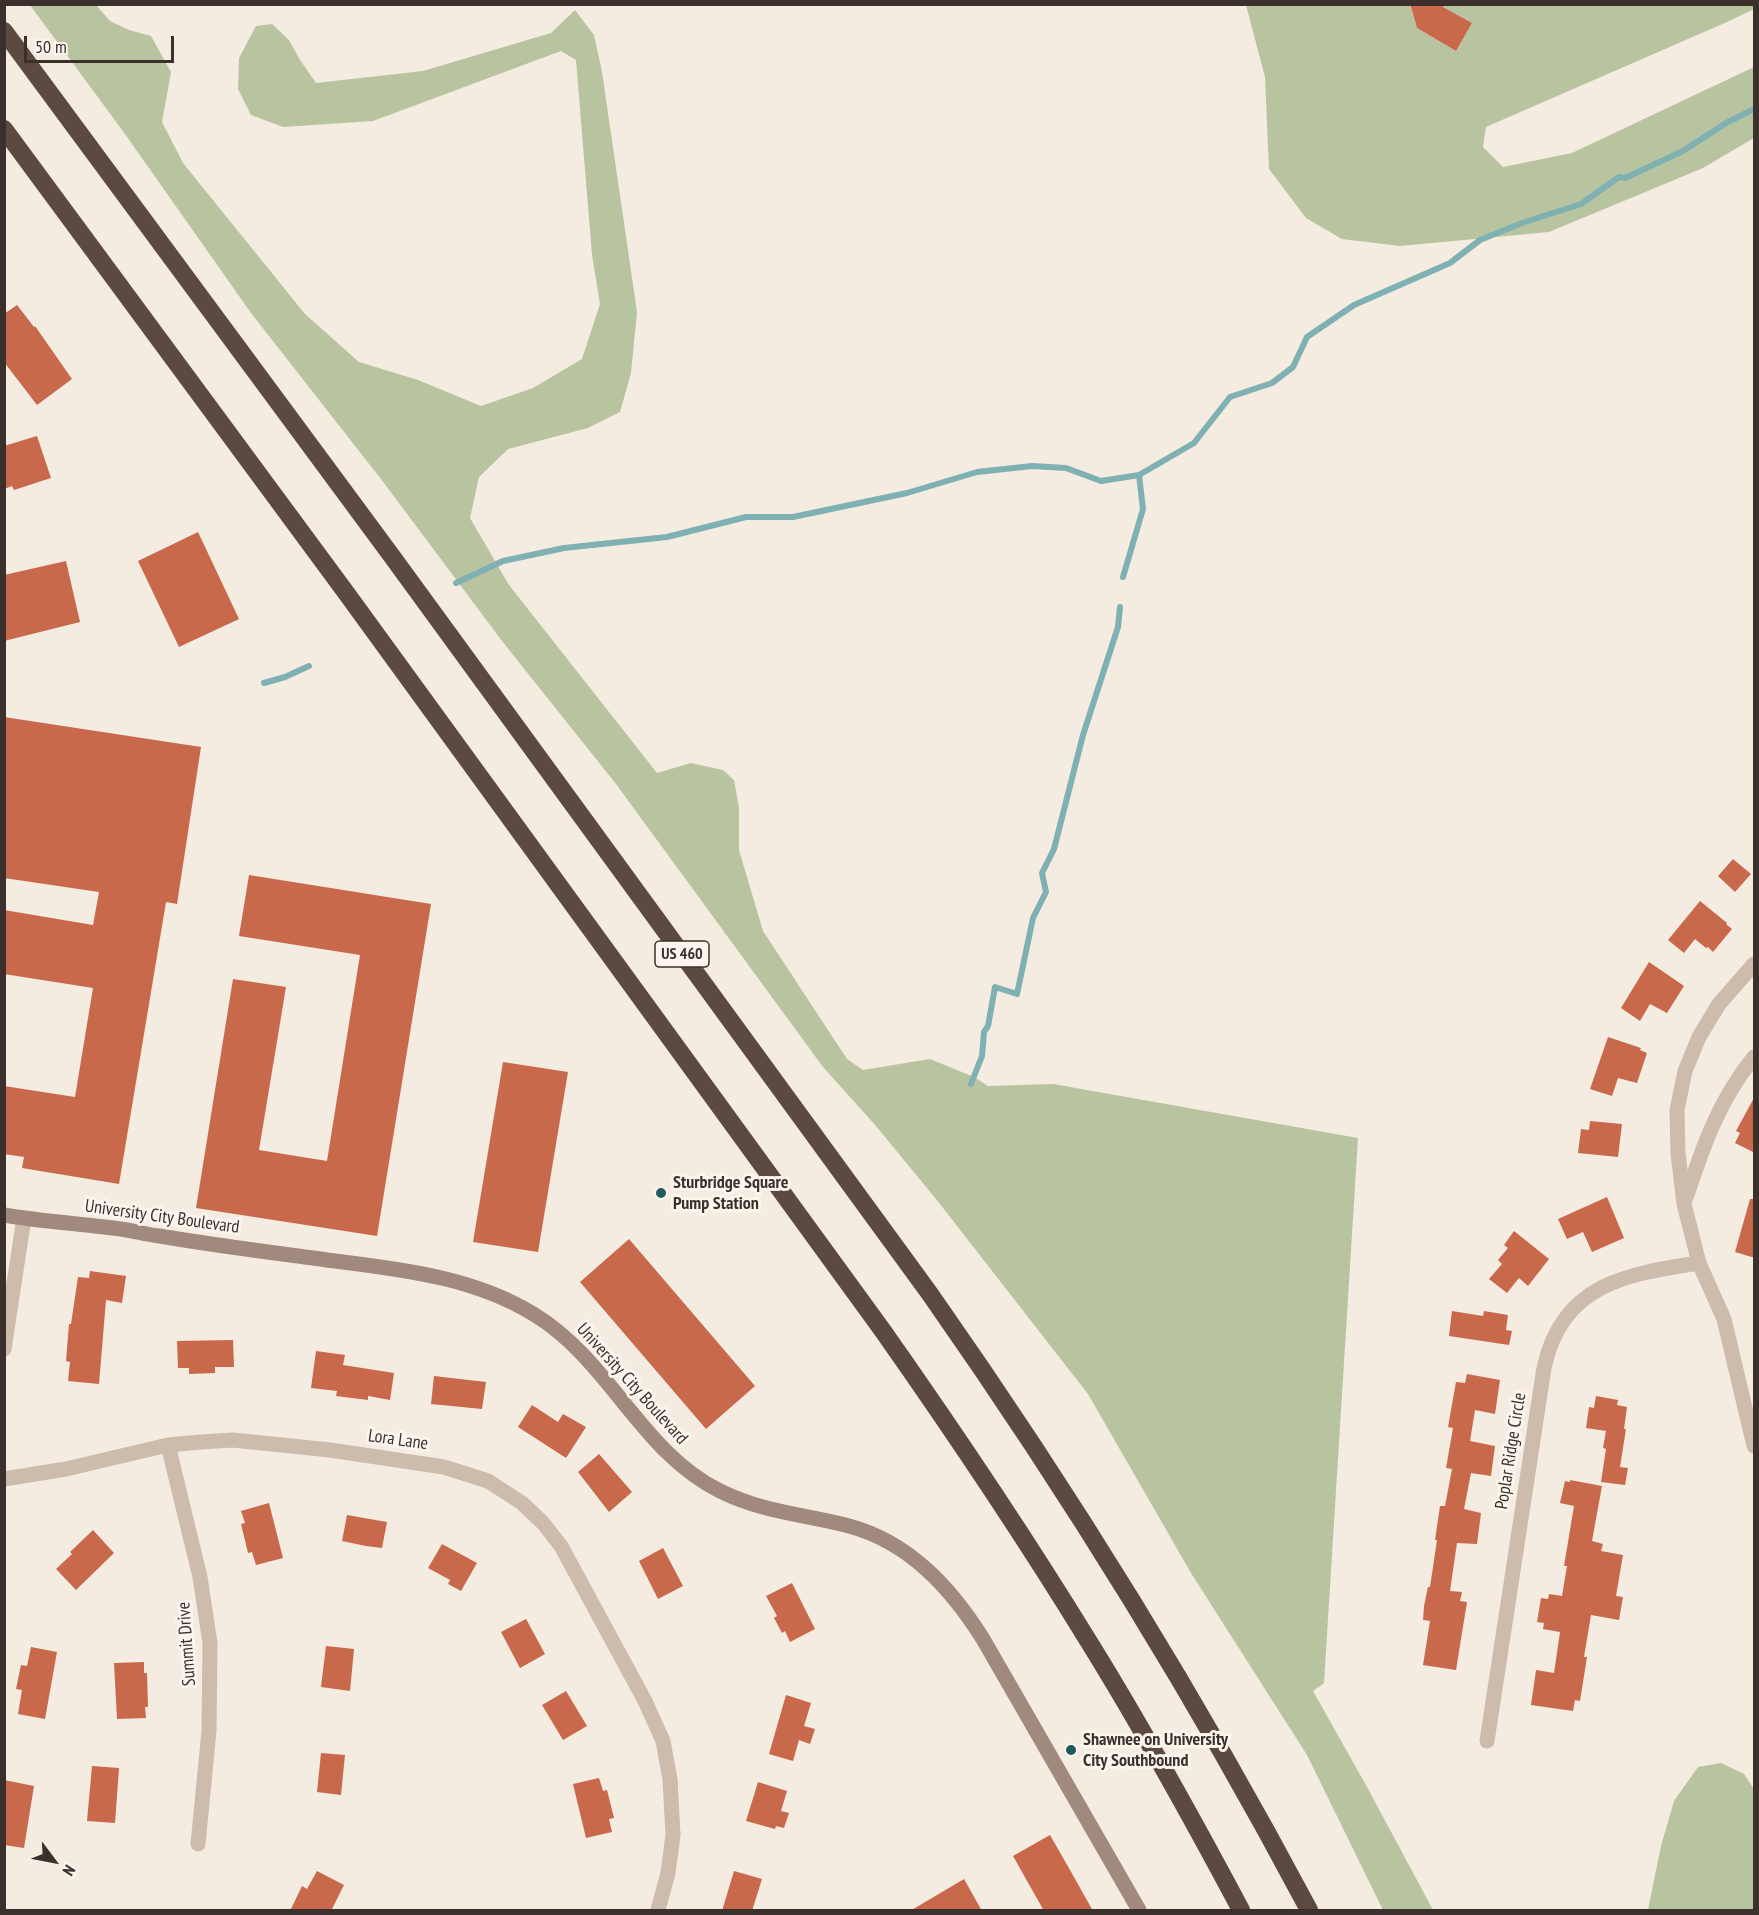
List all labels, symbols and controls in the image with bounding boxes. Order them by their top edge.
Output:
scale bar [27,24,177,62]
text: 50 m [35,35,67,58]
road number: US 460 [655,941,709,967]
place label: Sturbridge Square Pump Station [673,1172,788,1214]
marker: Sturbridge Square Pump Station [654,1186,668,1200]
street label: University City Boulevard [83,1195,241,1239]
street label: University City Boulevard [572,1319,692,1449]
street label: Poplar Ridge Circle [1491,1391,1531,1511]
street label: Lora Lane [367,1425,429,1455]
street label: Summit Drive [173,1601,201,1687]
place label: Shawnee on University City Southbound [1083,1729,1228,1772]
marker: Shawnee on University City Southbound [1064,1743,1078,1757]
north arrow [24,1831,84,1891]
text: N [58,1862,80,1879]

